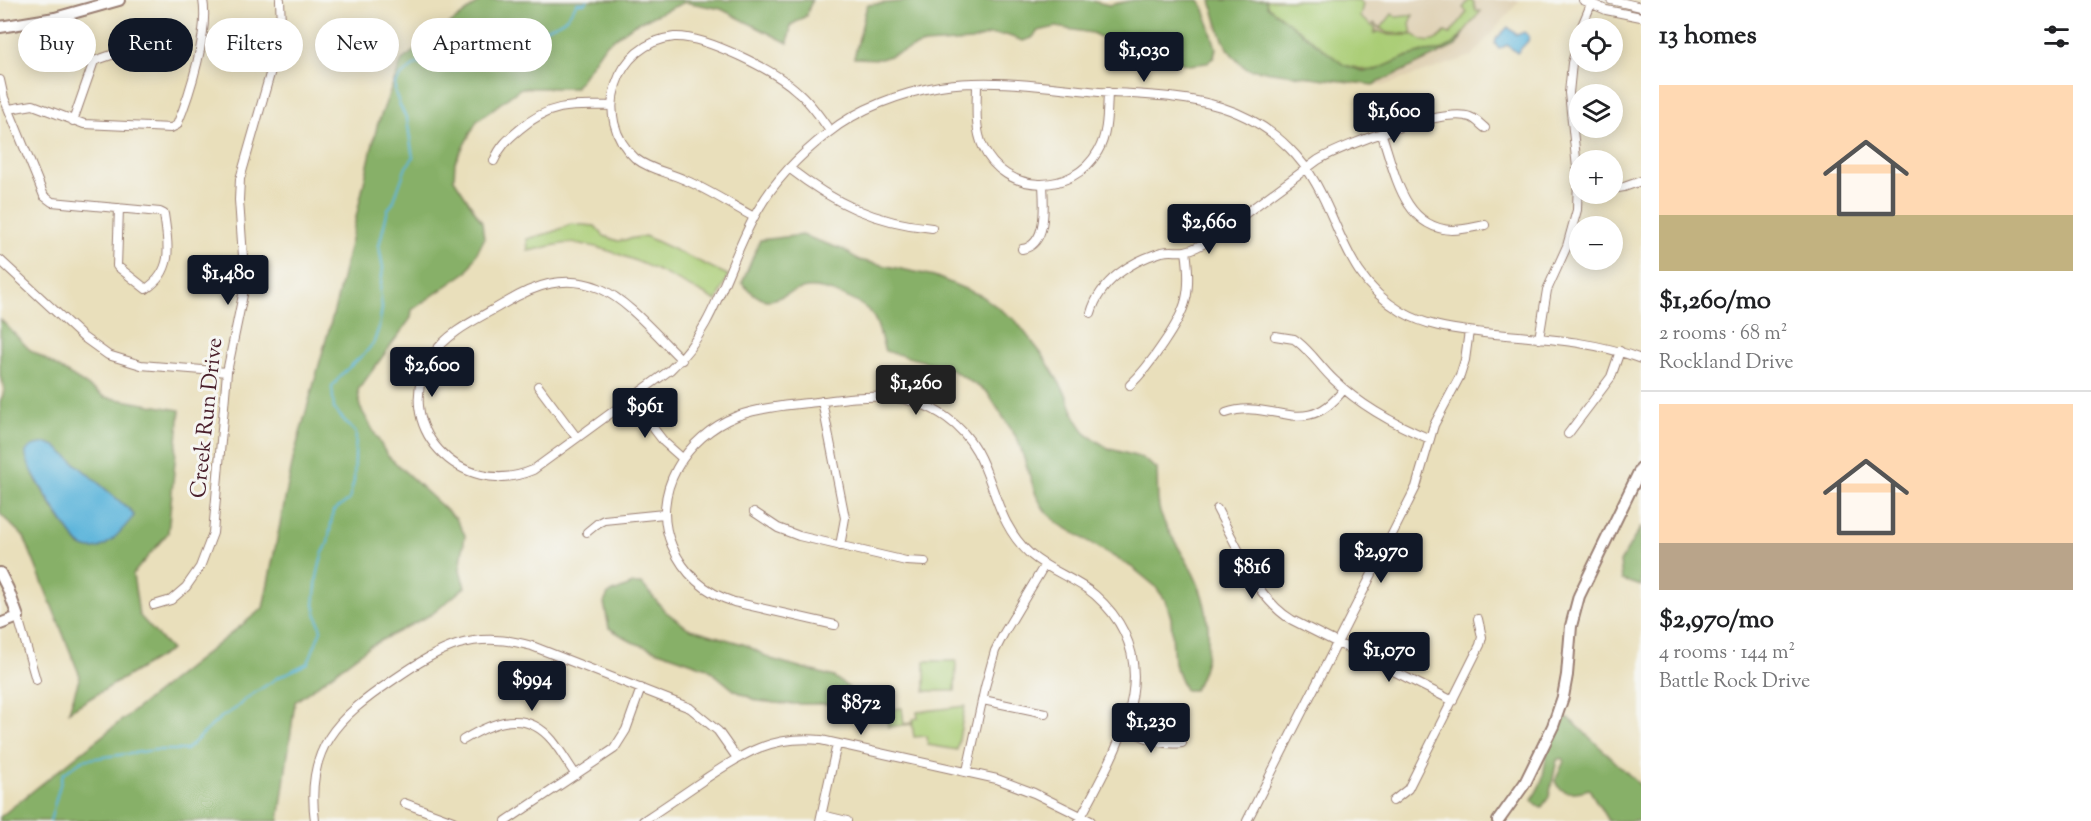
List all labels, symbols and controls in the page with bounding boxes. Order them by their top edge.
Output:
chip: Buy [18,18,96,72]
chip: Rent [108,18,193,72]
chip: Filters [205,18,303,72]
chip: New [315,18,399,72]
chip: Apartment [411,18,552,72]
map controls [1569,18,1623,270]
button: locate [1569,18,1623,72]
text: 13 homes [1659,18,1757,55]
icon: filters [2040,20,2073,53]
pin: $1,030 [1095,32,1193,83]
text: $1,030 [1119,37,1169,66]
button: layers [1569,84,1623,138]
pin: $1,600 [1345,93,1443,144]
text: $1,600 [1367,98,1421,127]
icon: home [1812,124,1920,232]
button: + [1569,150,1623,204]
pin: $2,660 [1160,204,1258,255]
text: $2,660 [1181,209,1237,238]
button: − [1569,216,1623,270]
pin: $1,480 [179,255,277,306]
text: $1,480 [201,260,255,289]
text: $1,260/mo [1659,283,1771,320]
text: 2 rooms · 68 m² [1659,320,1787,349]
street label: Creek Run Drive [184,336,232,500]
pin: $2,600 [383,347,481,398]
text: Rockland Drive [1659,349,1794,378]
text: $2,600 [404,352,460,381]
pin: $1,260 [867,365,965,416]
text: $1,260 [890,370,942,399]
pin: $961 [609,388,681,439]
text: $961 [627,393,663,422]
icon: home [1812,443,1920,551]
pin: $2,970 [1332,533,1430,584]
text: $2,970 [1354,538,1408,567]
pin: $816 [1216,549,1288,600]
text: $816 [1233,554,1271,583]
text: $2,970/mo [1659,602,1774,639]
pin: $1,070 [1340,632,1438,683]
text: $1,070 [1363,637,1415,666]
text: 4 rooms · 144 m² [1659,639,1795,668]
pin: $994 [496,661,568,712]
text: $994 [512,666,552,695]
text: Battle Rock Drive [1659,668,1810,697]
pin: $872 [825,685,897,736]
text: $872 [841,690,881,719]
pin: $1,230 [1102,703,1200,754]
text: $1,230 [1126,708,1176,737]

